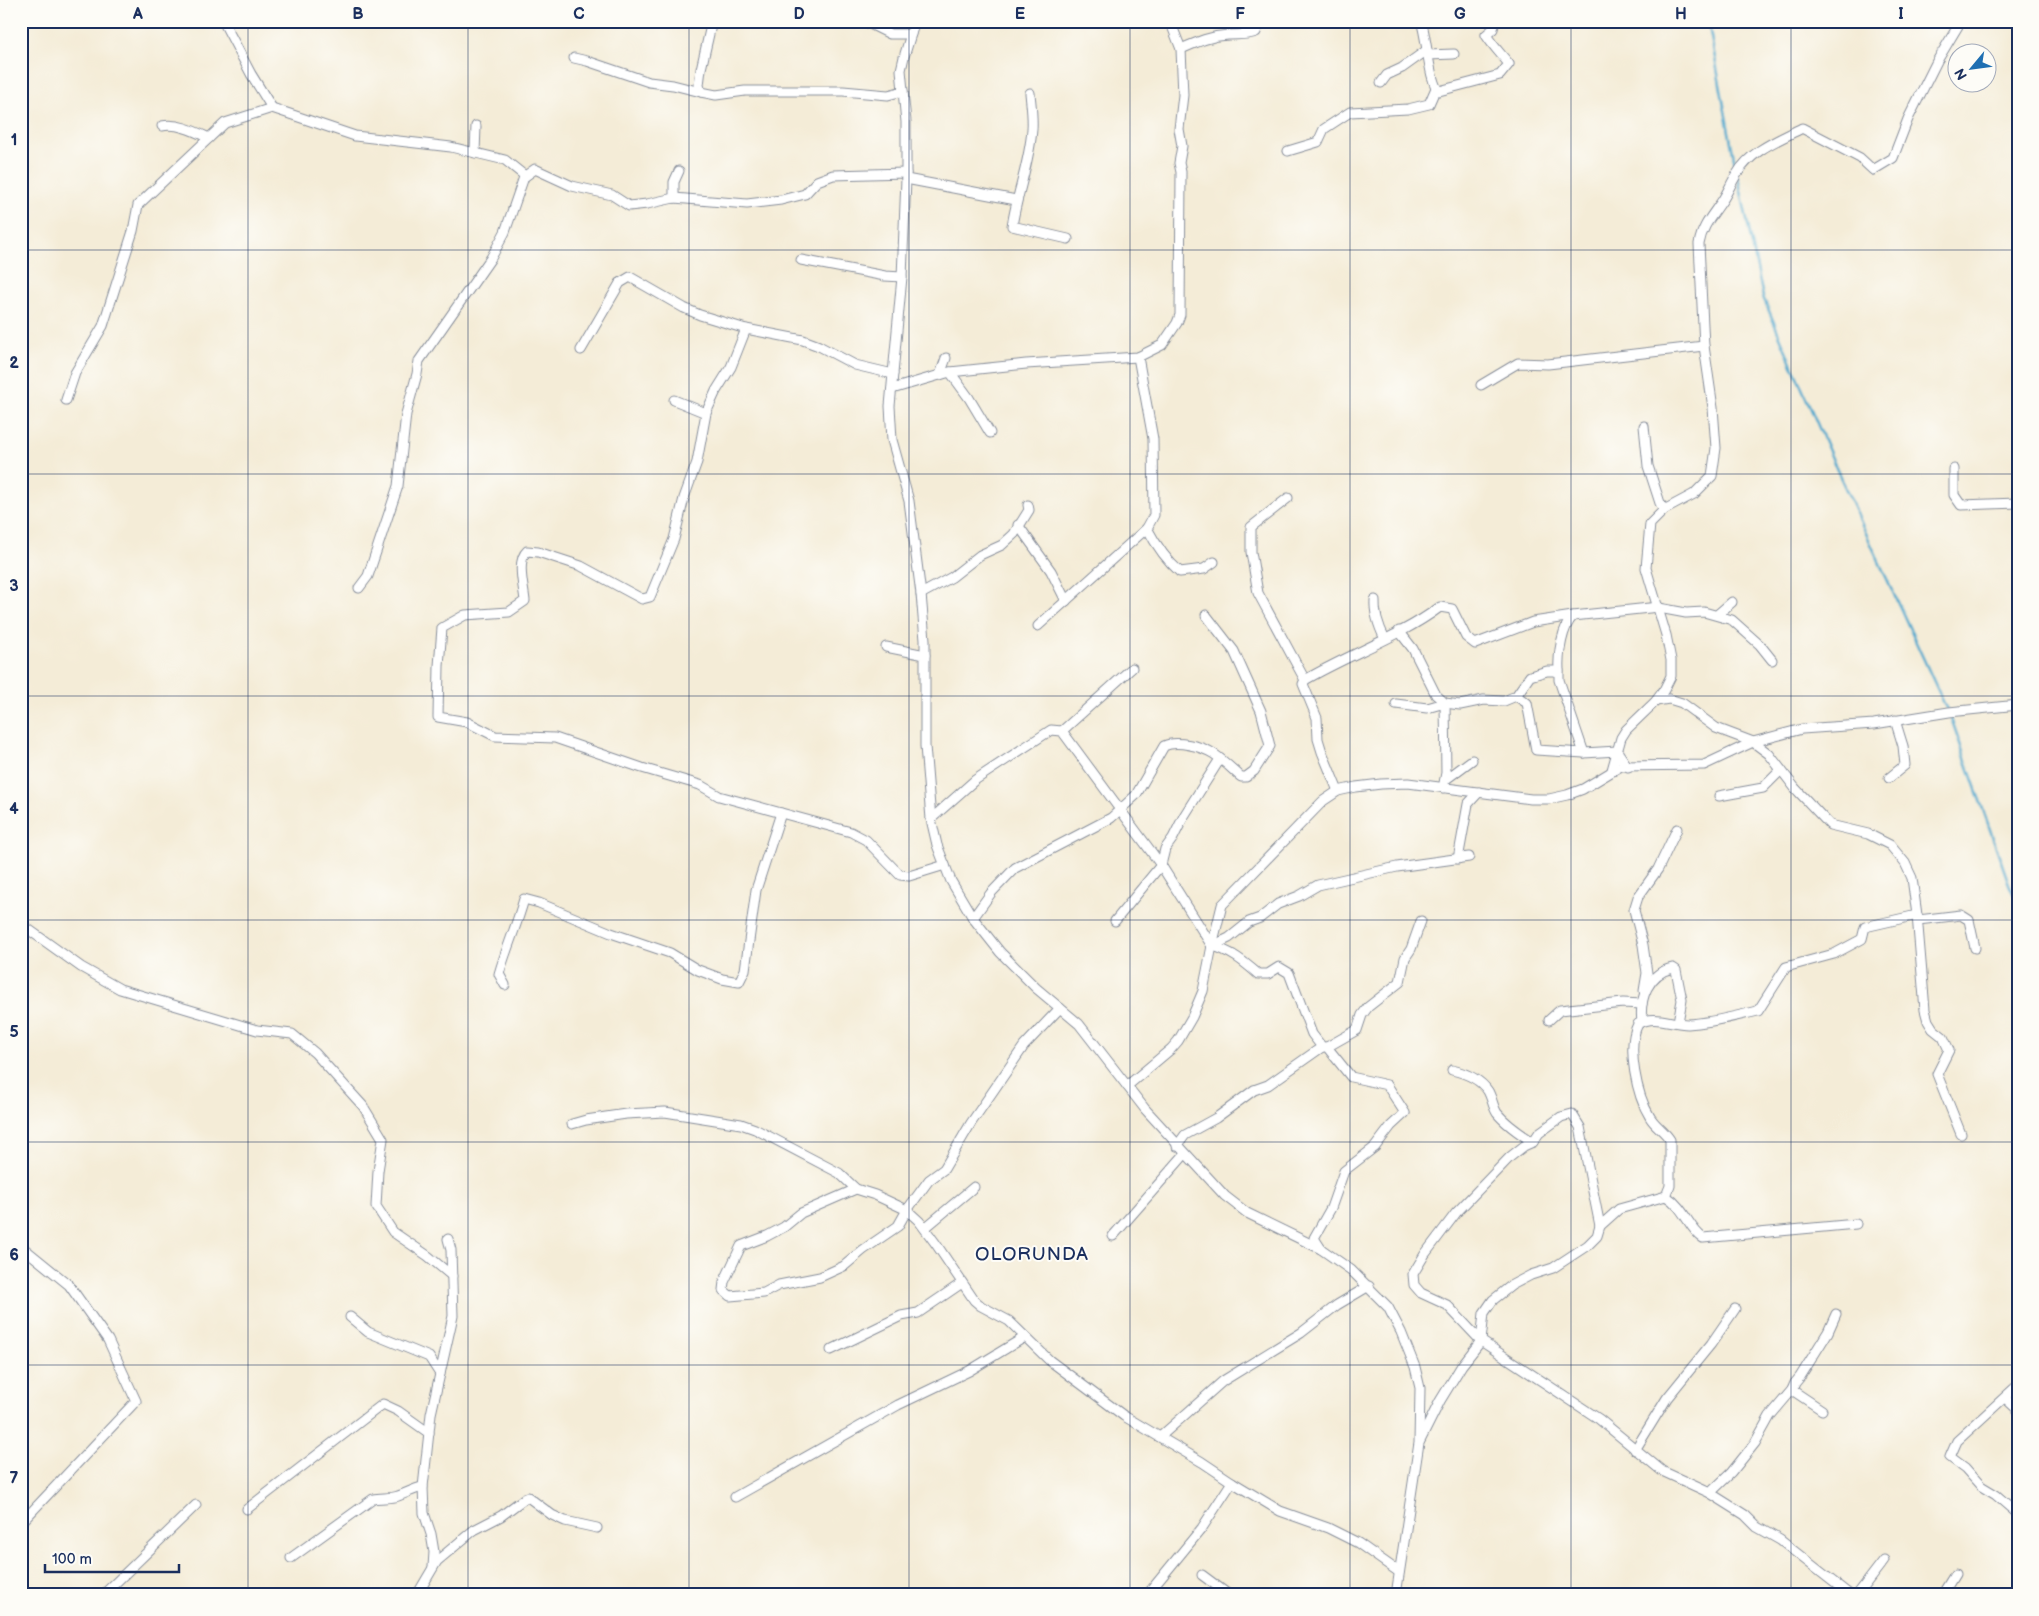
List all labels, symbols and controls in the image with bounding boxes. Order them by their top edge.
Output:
text: A [132,5,143,24]
text: B [352,5,364,24]
text: C [573,5,585,24]
text: D [793,5,805,24]
text: E [1015,5,1025,24]
text: F [1235,5,1245,24]
text: G [1454,5,1466,24]
text: H [1675,5,1687,24]
text: I [1898,5,1904,24]
north arrow [1946,42,1996,92]
text: N [1951,65,1971,83]
text: 1 [11,131,17,150]
text: 2 [9,354,19,373]
text: 3 [9,577,19,596]
text: 4 [9,800,19,819]
text: 5 [9,1023,19,1042]
district label: OLORUNDA [975,1243,1089,1266]
text: 6 [9,1246,19,1265]
text: 7 [10,1469,19,1488]
scale bar [45,1541,179,1573]
text: 100 m [52,1550,92,1569]

